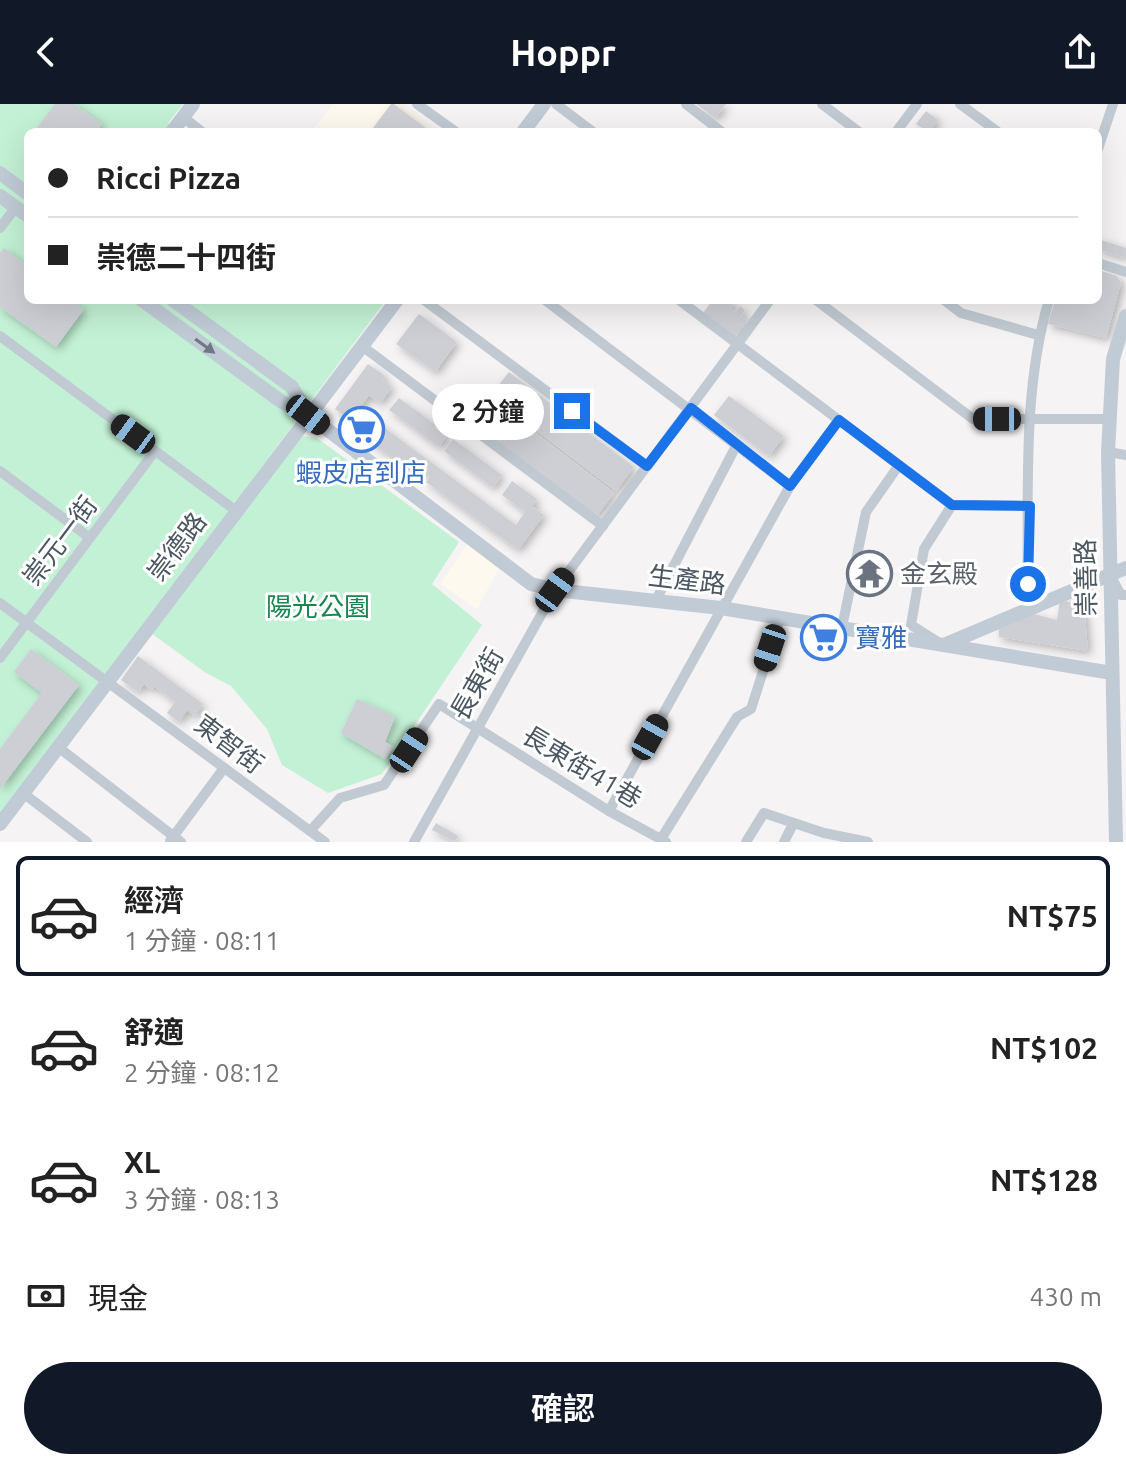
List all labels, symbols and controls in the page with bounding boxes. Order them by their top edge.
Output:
icon: back [24,30,68,74]
icon: share [1058,30,1102,74]
text: Hoppr [510,32,616,73]
text: Ricci Pizza [96,161,241,195]
text: 崇德二十四街 [96,240,276,274]
one-way arrow [194,338,216,354]
callout: 2 分鐘 [432,383,544,439]
car [282,391,334,439]
route end [554,393,590,429]
text: 2 分鐘 [452,397,524,426]
supermarket icon: 蝦皮店到店 [337,406,385,454]
car [973,407,1021,431]
car [107,410,159,458]
place label: 蝦皮店到店 [296,458,426,487]
street label: 崇元一街 [17,490,102,591]
street label: 崇德路 [142,507,212,587]
street label: 崇善路 [1070,539,1101,617]
temple icon: 金玄殿 [845,550,893,598]
place label: 金玄殿 [900,559,978,588]
street label: 生產路 [647,560,728,599]
car [531,564,579,616]
route start [1010,566,1046,602]
park label: 陽光公園 [266,592,370,621]
supermarket icon: 寶雅 [800,614,848,662]
car [751,621,789,675]
place label: 寶雅 [855,623,907,652]
street label: 長東街 [445,643,509,725]
street label: 東智街 [189,709,269,779]
car [628,710,672,764]
street label: 長東街41巷 [518,720,647,813]
car [386,723,432,777]
icon: car [28,880,100,952]
text: 經濟 [124,883,184,917]
text: NT$75 [1007,899,1098,933]
text: 1 分鐘 · 08:11 [124,926,280,955]
icon: car [28,1012,100,1084]
text: 舒適 [124,1015,184,1049]
text: NT$102 [990,1031,1098,1065]
text: 2 分鐘 · 08:12 [124,1058,280,1087]
icon: car [28,1144,100,1216]
text: XL [124,1145,160,1179]
text: NT$128 [990,1163,1098,1197]
text: 3 分鐘 · 08:13 [124,1185,280,1214]
icon: cash [24,1274,68,1318]
text: 現金 [88,1281,148,1315]
text: 430 m [1030,1282,1102,1311]
button: 確認 [24,1362,1102,1454]

